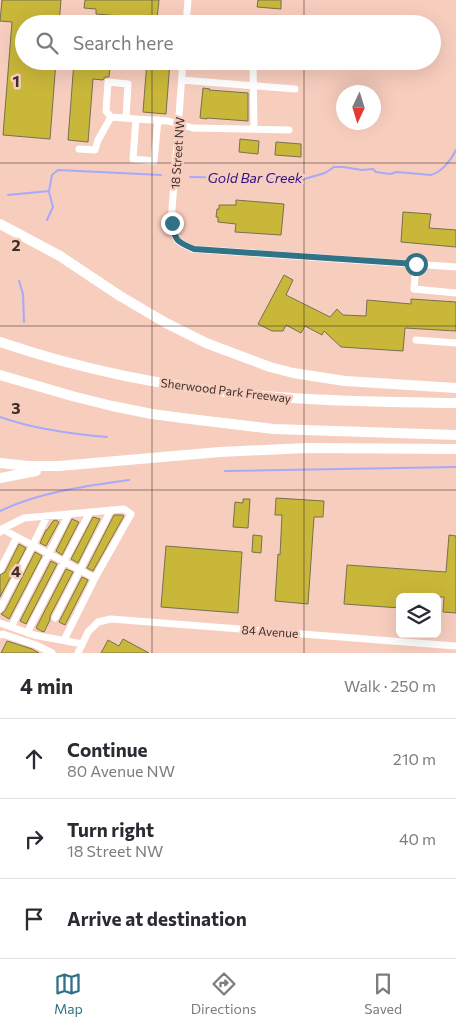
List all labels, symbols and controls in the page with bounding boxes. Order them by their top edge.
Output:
search box [15,15,441,70]
icon: search [33,29,61,57]
text: Search here [73,31,173,54]
text: 1 [12,71,20,90]
north arrow [336,85,381,130]
street label: 18 Street NW [167,116,187,190]
water label: Gold Bar Creek [208,169,303,186]
route end [161,212,184,235]
text: 2 [11,235,21,254]
route start [405,253,428,276]
street label: Sherwood Park Freeway [160,375,292,405]
text: 3 [11,398,21,417]
text: 4 [11,561,21,580]
map controls [396,593,441,638]
button: layers [396,593,441,638]
street label: 84 Avenue [241,622,299,640]
text: 4 min [20,673,73,698]
text: Walk · 250 m [344,676,436,695]
text: Continue [67,738,147,761]
icon: ahead [20,745,48,773]
text: 210 m [393,749,436,768]
text: 80 Avenue NW [67,761,175,780]
text: Turn right [67,818,154,841]
icon: right [20,825,48,853]
text: 40 m [399,829,436,848]
text: 18 Street NW [67,841,163,860]
icon: arrive [20,905,48,933]
text: Arrive at destination [67,907,247,930]
tab: Map [54,970,83,1017]
tab: Directions [191,970,256,1017]
tab: Saved [364,970,402,1017]

